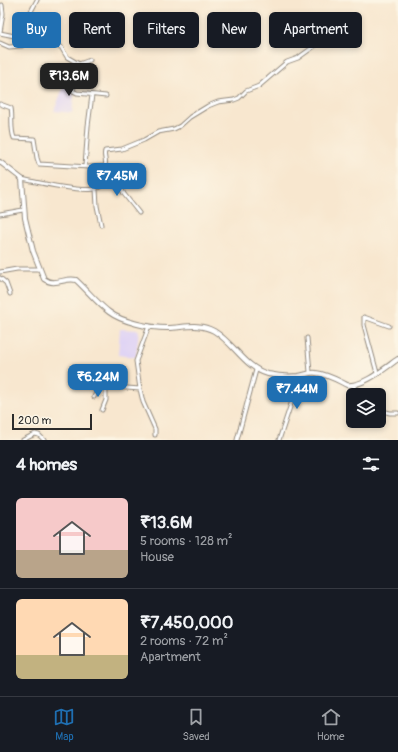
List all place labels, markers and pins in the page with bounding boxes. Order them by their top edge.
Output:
pin: ₹13.6M [36,63,102,97]
pin: ₹7.45M [84,163,150,197]
pin: ₹6.24M [65,364,131,398]
pin: ₹7.44M [264,376,330,410]

